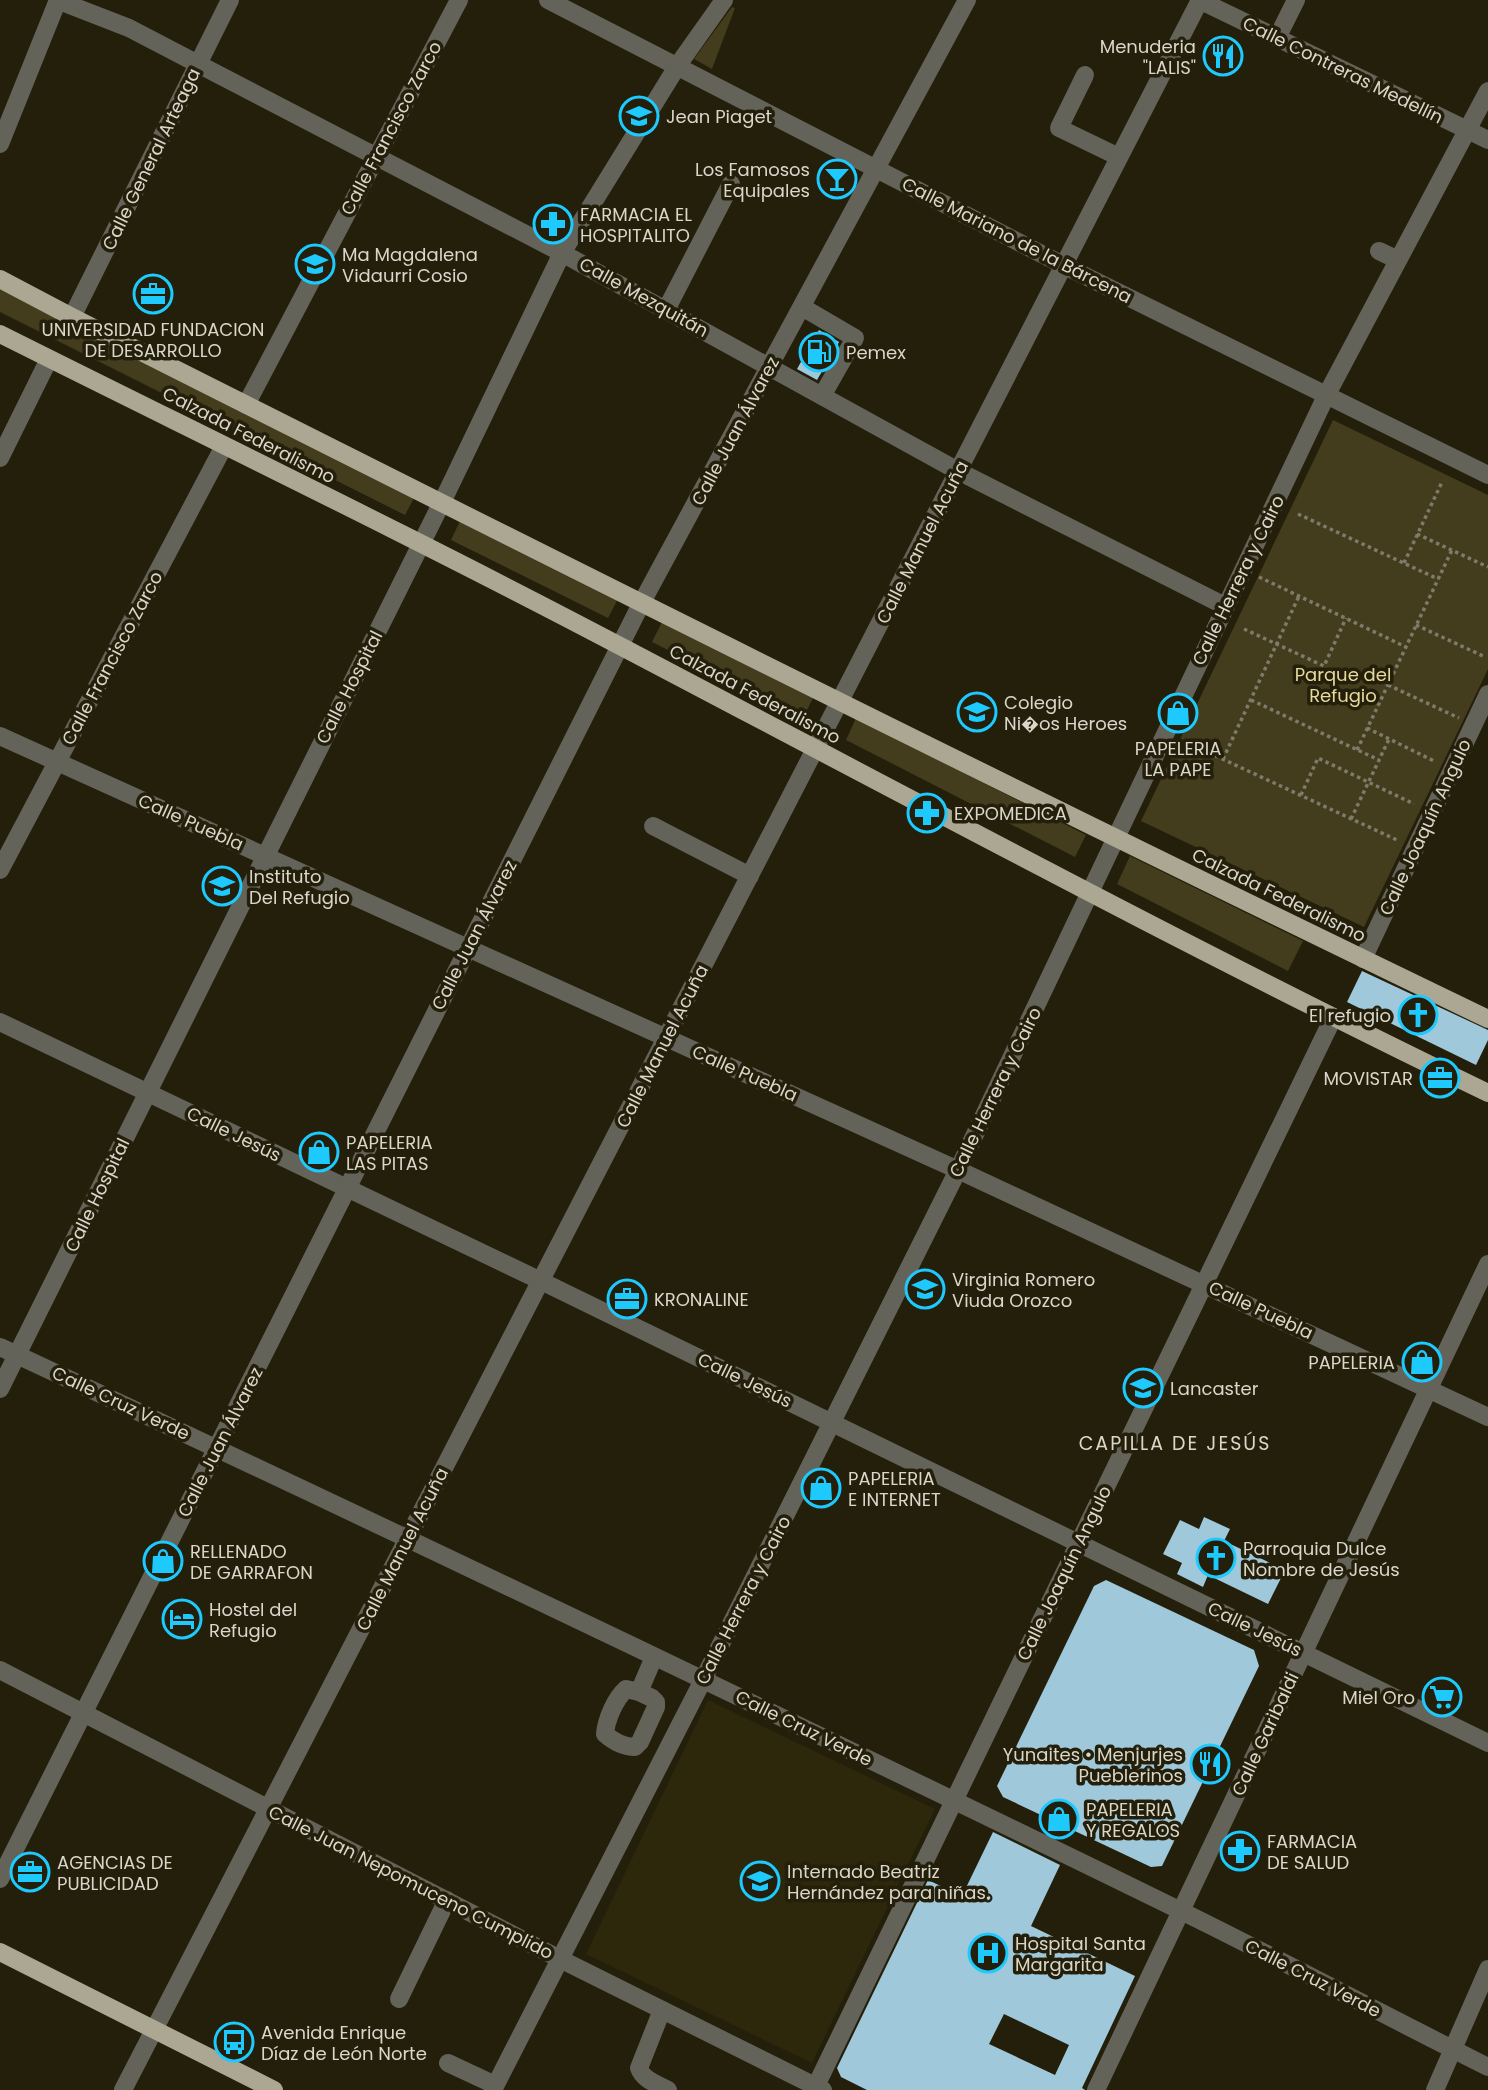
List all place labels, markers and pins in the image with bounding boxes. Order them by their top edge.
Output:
place label: Menuderia "LALIS" [1100,34,1196,80]
restaurant icon: Menuderia "LALIS" [1202,35,1244,77]
school or university icon: Jean Piaget [618,95,660,137]
place label: Jean Piaget [666,104,772,129]
place label: Los Famosos Equipales [695,157,810,203]
bar icon: Los Famosos Equipales [816,158,858,200]
place label: FARMACIA EL HOSPITALITO [580,202,692,248]
pharmacy icon: FARMACIA EL HOSPITALITO [532,203,574,245]
place label: Ma Magdalena Vidaurri Cosio [342,242,478,288]
school or university icon: Ma Magdalena Vidaurri Cosio [294,243,336,285]
office icon: UNIVERSIDAD FUNDACION DE DESARROLLO [132,273,174,315]
place label: UNIVERSIDAD FUNDACION DE DESARROLLO [42,317,264,363]
fuel station icon: Pemex [798,331,840,373]
place label: Pemex [846,340,906,365]
place label: Colegio Ni�os Heroes [1004,690,1127,736]
school or university icon: Colegio Ni�os Heroes [956,691,998,733]
shop icon: PAPELERIA LA PAPE [1157,692,1199,734]
place label: PAPELERIA LA PAPE [1135,736,1221,782]
pharmacy icon: EXPOMEDICA [906,792,948,834]
place label: EXPOMEDICA [954,801,1067,826]
place label: Instituto Del Refugio [249,864,350,910]
school or university icon: Instituto Del Refugio [201,865,243,907]
church icon: El refugio [1397,994,1439,1036]
place label: El refugio [1309,1003,1391,1028]
office icon: MOVISTAR [1419,1057,1461,1099]
place label: MOVISTAR [1323,1066,1413,1091]
place label: PAPELERIA LAS PITAS [346,1130,433,1176]
shop icon: PAPELERIA LAS PITAS [298,1131,340,1173]
place label: Virginia Romero Viuda Orozco [952,1267,1095,1313]
school or university icon: Virginia Romero Viuda Orozco [904,1268,946,1310]
office icon: KRONALINE [606,1278,648,1320]
place label: KRONALINE [654,1287,749,1312]
shop icon: PAPELERIA [1401,1341,1443,1383]
place label: PAPELERIA [1308,1350,1395,1375]
school or university icon: Lancaster [1122,1367,1164,1409]
place label: Lancaster [1170,1376,1259,1401]
place label: PAPELERIA E INTERNET [848,1466,941,1512]
shop icon: PAPELERIA E INTERNET [800,1467,842,1509]
place label: Parroquia Dulce Nombre de Jesús [1243,1536,1400,1582]
church icon: Parroquia Dulce Nombre de Jesús [1195,1537,1237,1579]
place label: RELLENADO DE GARRAFON [190,1539,313,1585]
shop icon: RELLENADO DE GARRAFON [142,1540,184,1582]
place label: Hostel del Refugio [209,1597,297,1643]
hotel icon: Hostel del Refugio [161,1598,203,1640]
supermarket icon: Miel Oro [1421,1676,1463,1718]
place label: Miel Oro [1342,1685,1415,1710]
place label: Yunaites • Menjurjes Pueblerinos [1003,1742,1183,1788]
restaurant icon: Yunaites • Menjurjes Pueblerinos [1189,1743,1231,1785]
place label: PAPELERIA Y REGALOS [1086,1797,1180,1843]
shop icon: PAPELERIA Y REGALOS [1038,1798,1080,1840]
place label: FARMACIA DE SALUD [1267,1829,1357,1875]
pharmacy icon: FARMACIA DE SALUD [1219,1830,1261,1872]
place label: AGENCIAS DE PUBLICIDAD [57,1850,173,1896]
office icon: AGENCIAS DE PUBLICIDAD [9,1851,51,1893]
place label: Internado Beatriz Hernández para niñas. [787,1859,990,1905]
school or university icon: Internado Beatriz Hernández para niñas. [739,1860,781,1902]
place label: Hospital Santa Margarita [1015,1931,1146,1977]
hospital icon: Hospital Santa Margarita [967,1932,1009,1974]
place label: Avenida Enrique Díaz de León Norte [261,2020,427,2066]
bus stop icon: Avenida Enrique Díaz de León Norte [213,2021,255,2063]

